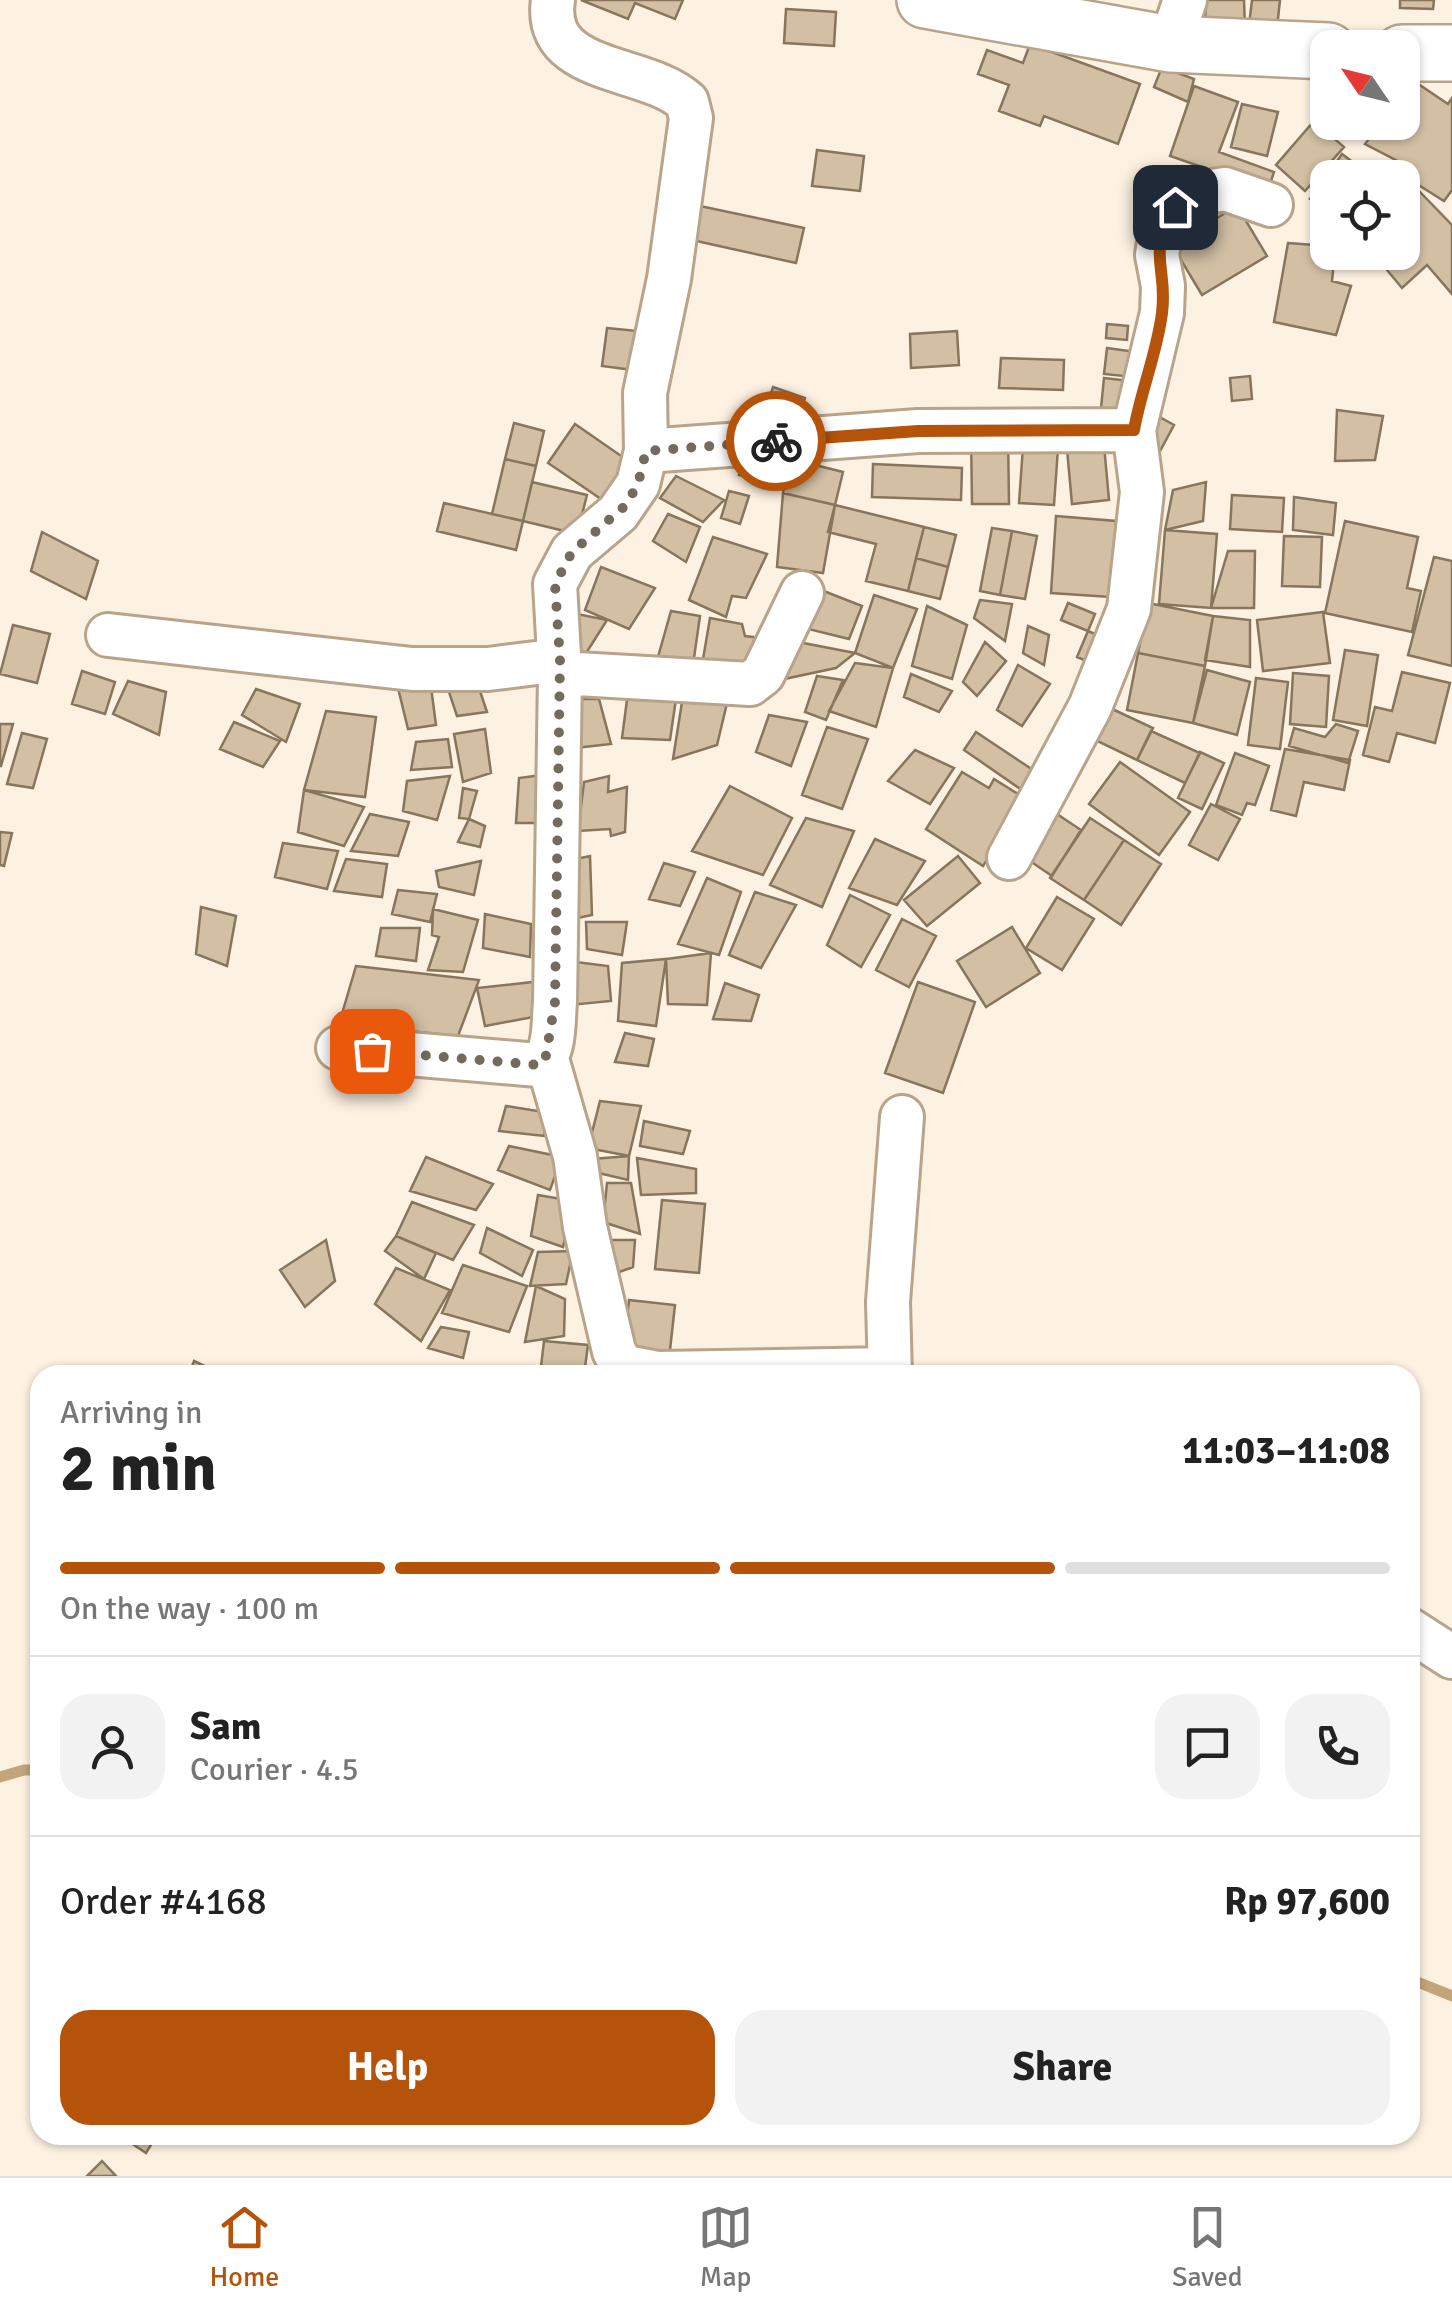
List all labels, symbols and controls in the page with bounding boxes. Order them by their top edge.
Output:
north arrow [1310,30,1420,140]
map controls [1310,30,1420,270]
button: locate [1310,160,1420,270]
pin [1133,165,1218,250]
icon: home [1148,180,1203,235]
courier [726,391,826,491]
icon: bike [749,414,804,469]
pin [330,1009,415,1094]
icon: bag [345,1024,400,1079]
text: Arriving in [60,1393,202,1432]
text: 11:03–11:08 [1182,1427,1390,1474]
text: 2 min [60,1429,217,1509]
text: On the way · 100 m [60,1589,319,1628]
button: person [60,1694,165,1799]
button: chat [1155,1694,1260,1799]
button: phone [1285,1694,1390,1799]
text: Sam [190,1703,261,1750]
text: Courier · 4.5 [190,1750,359,1789]
text: Order #4168 [60,1878,267,1925]
text: Rp 97,600 [1224,1878,1390,1925]
button: Help [60,2010,715,2125]
button: Share [735,2010,1390,2125]
tab: Home [209,2200,279,2294]
tab: Map [698,2200,753,2294]
tab: Saved [1172,2200,1243,2294]

